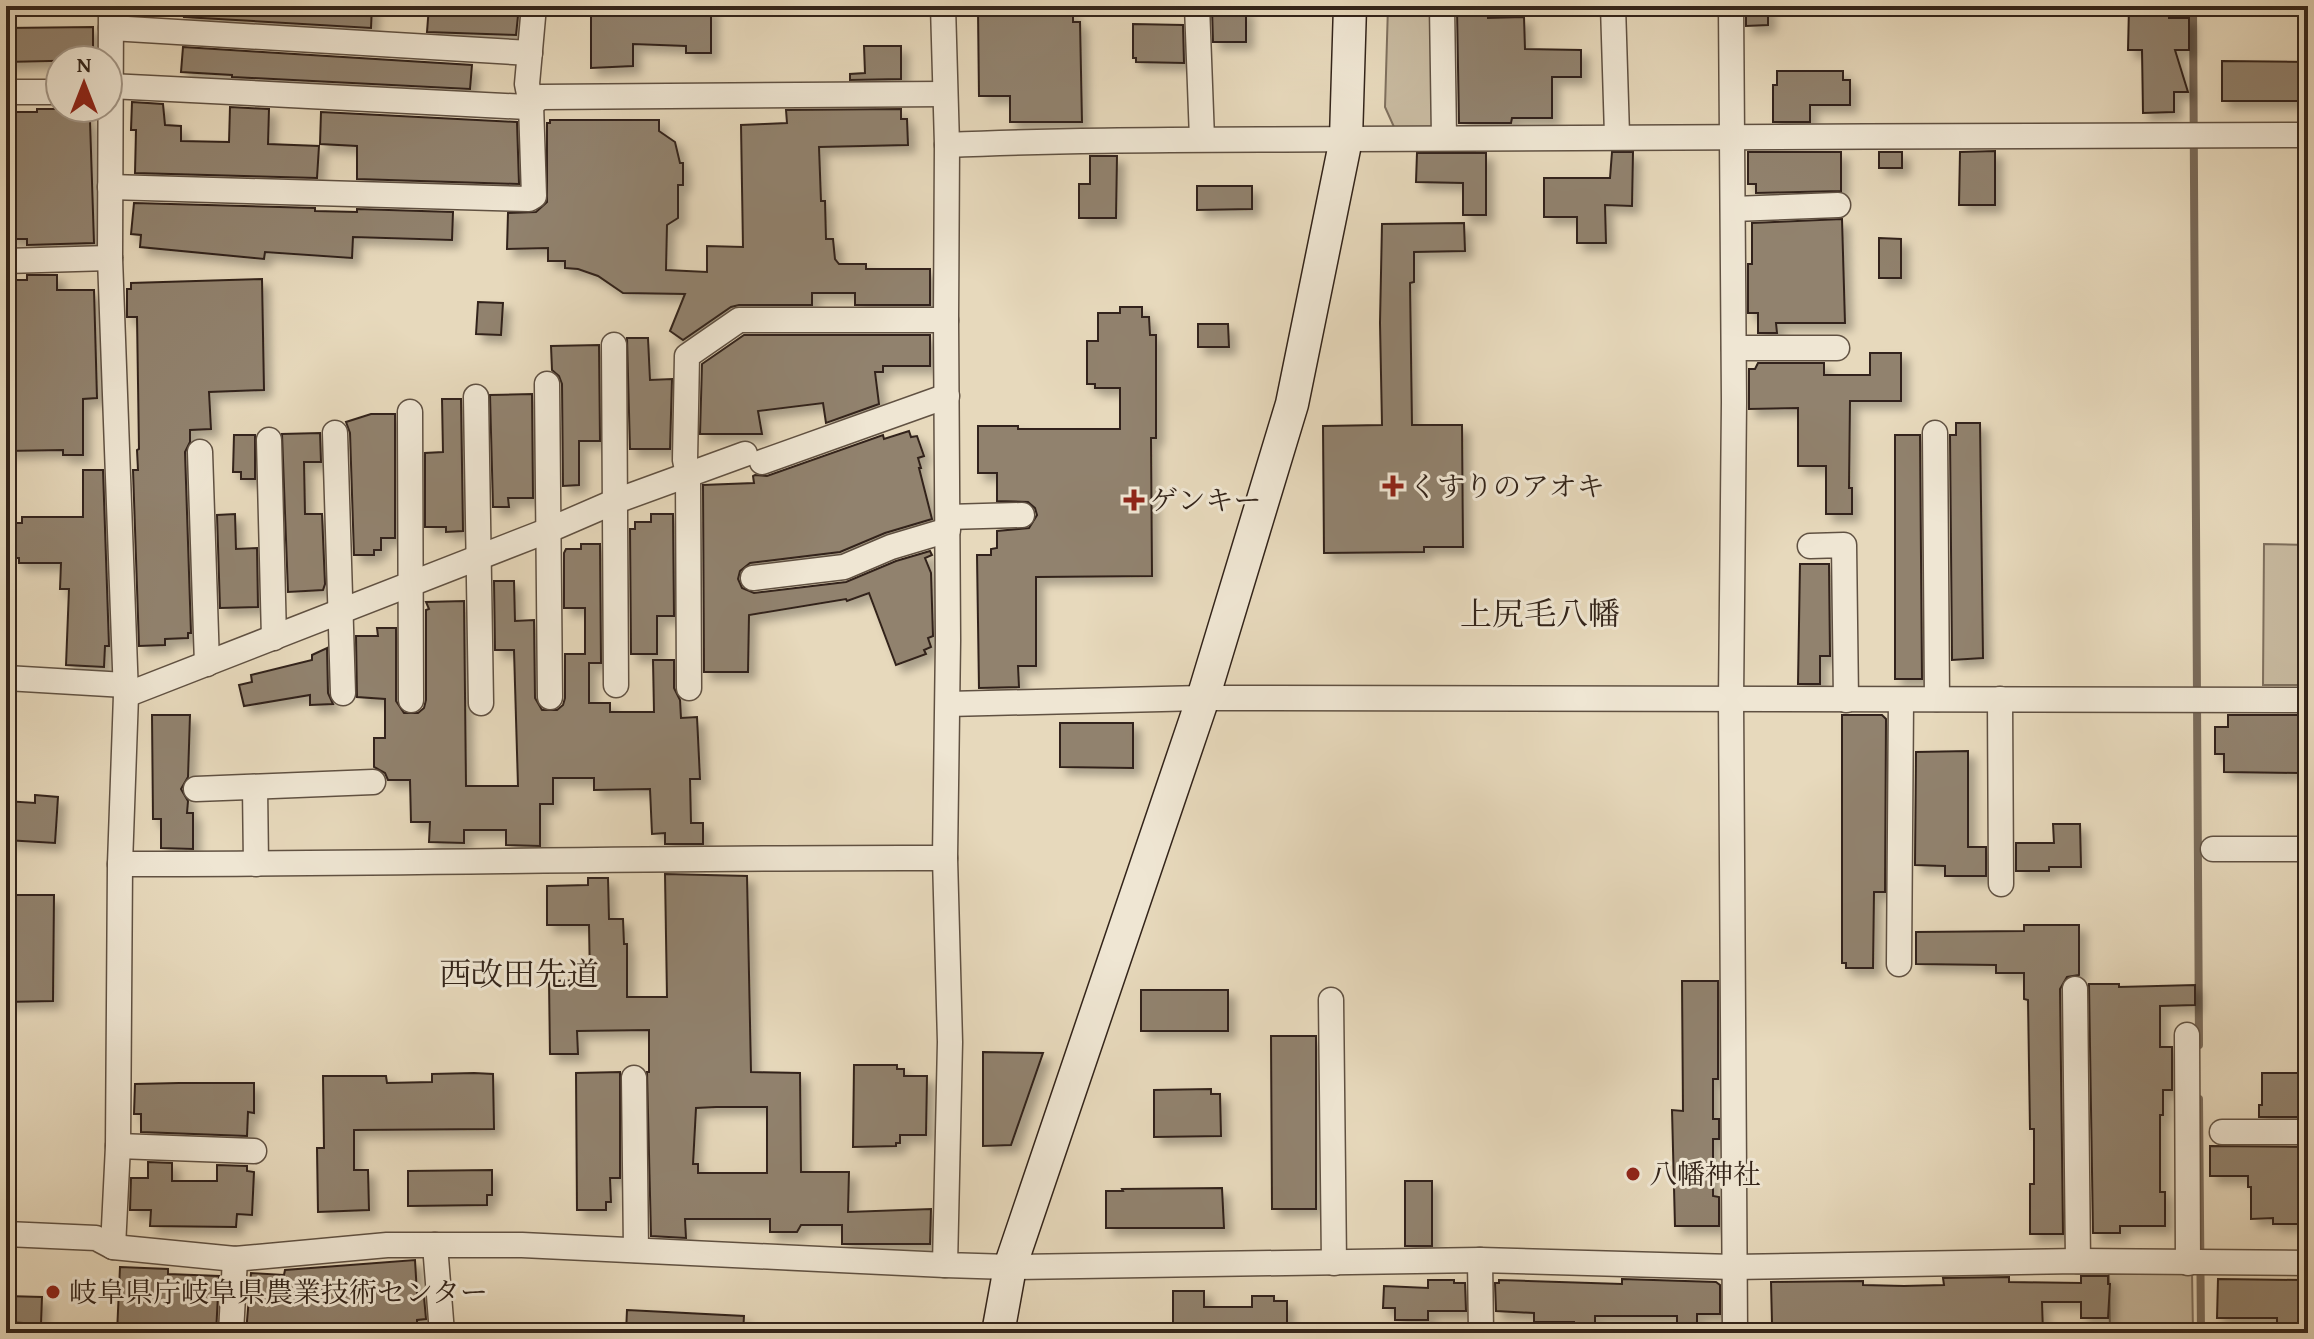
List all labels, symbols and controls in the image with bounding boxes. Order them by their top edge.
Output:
north arrow [44,44,124,124]
text: N [77,48,92,80]
place label: くすりのアオキ [1409,465,1605,506]
marker: くすりのアオキ [1384,477,1402,495]
place label: ゲンキー [1150,479,1261,520]
marker: ゲンキー [1125,491,1143,509]
district label: 上尻毛八幡 [1460,590,1620,637]
district label: 西改田先道 [439,950,599,997]
place label: 八幡神社 [1649,1153,1761,1194]
marker: 八幡神社 [1624,1165,1642,1183]
place label: 岐阜県庁岐阜県農業技術センター [69,1271,488,1312]
marker: 岐阜県庁岐阜県農業技術センター [44,1283,62,1301]

